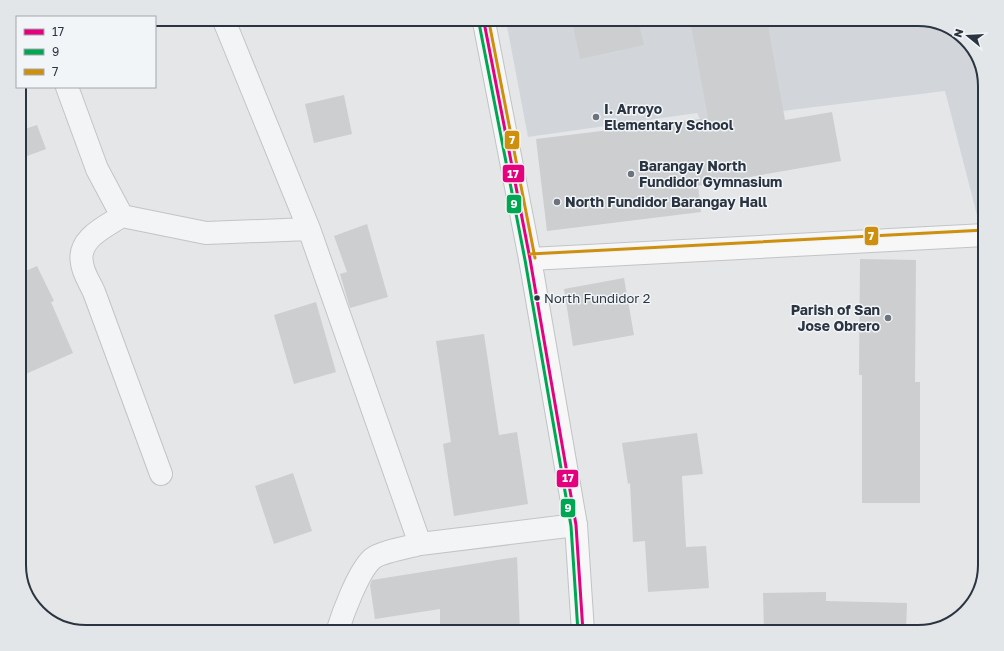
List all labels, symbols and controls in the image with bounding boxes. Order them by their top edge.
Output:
legend [16,16,156,88]
north arrow [948,16,988,56]
text: 17 [52,24,64,39]
text: N [951,27,965,39]
text: 9 [52,44,59,59]
text: 7 [52,64,58,79]
place label: I. Arroyo Elementary School [604,100,734,133]
marker: I. Arroyo Elementary School [591,112,601,122]
line badge: 7 [504,130,520,150]
text: 7 [509,133,515,146]
place label: Barangay North Fundidor Gymnasium [639,157,782,190]
line badge: 17 [502,164,525,183]
text: 17 [507,167,519,180]
marker: Barangay North Fundidor Gymnasium [626,169,636,179]
place label: North Fundidor Barangay Hall [565,193,768,210]
line badge: 9 [506,194,522,214]
text: 9 [511,197,518,210]
marker: North Fundidor Barangay Hall [552,197,562,207]
line badge: 7 [864,226,879,246]
text: 7 [868,229,874,242]
place label: North Fundidor 2 [544,290,650,306]
marker: North Fundidor 2 [532,293,542,303]
place label: Parish of San Jose Obrero [791,301,880,334]
marker: Parish of San Jose Obrero [883,313,893,323]
line badge: 17 [556,469,579,488]
text: 17 [562,471,574,484]
line badge: 9 [560,498,576,518]
text: 9 [565,501,572,514]

